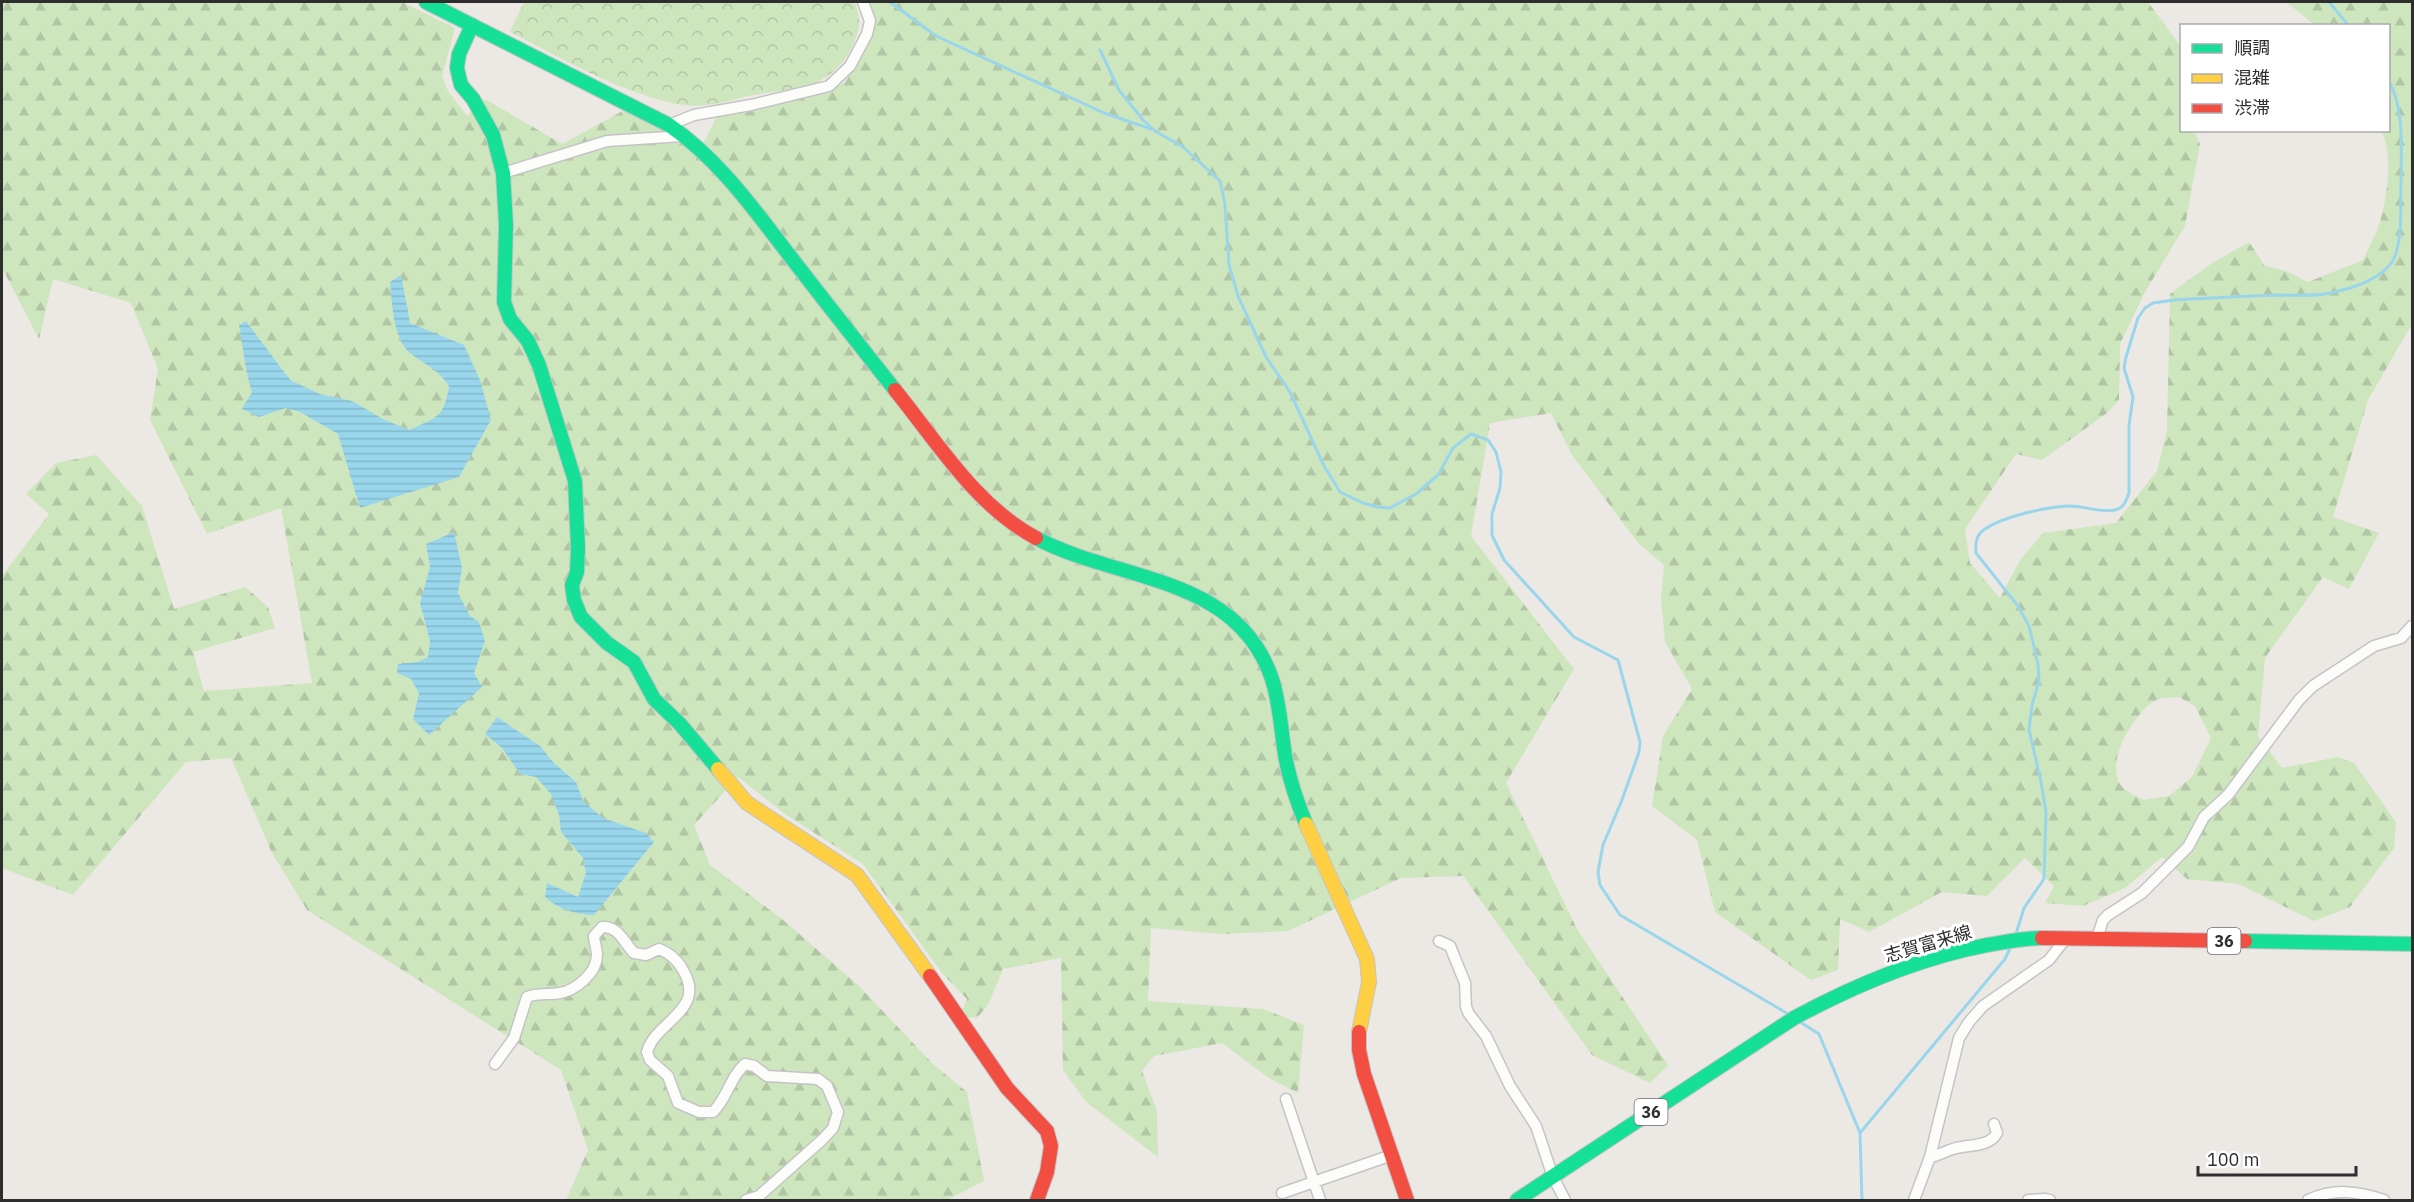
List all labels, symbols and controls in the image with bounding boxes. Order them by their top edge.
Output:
legend [2180,24,2390,132]
text: 順調 [2234,36,2270,59]
text: 混雑 [2234,66,2270,89]
text: 渋滞 [2234,96,2270,119]
street label: 志賀富来線 [1881,920,1974,967]
road number: 36 [2208,928,2240,954]
road number: 36 [1634,1099,1668,1125]
scale bar [2198,1139,2356,1177]
text: 100 m [2207,1148,2259,1171]

